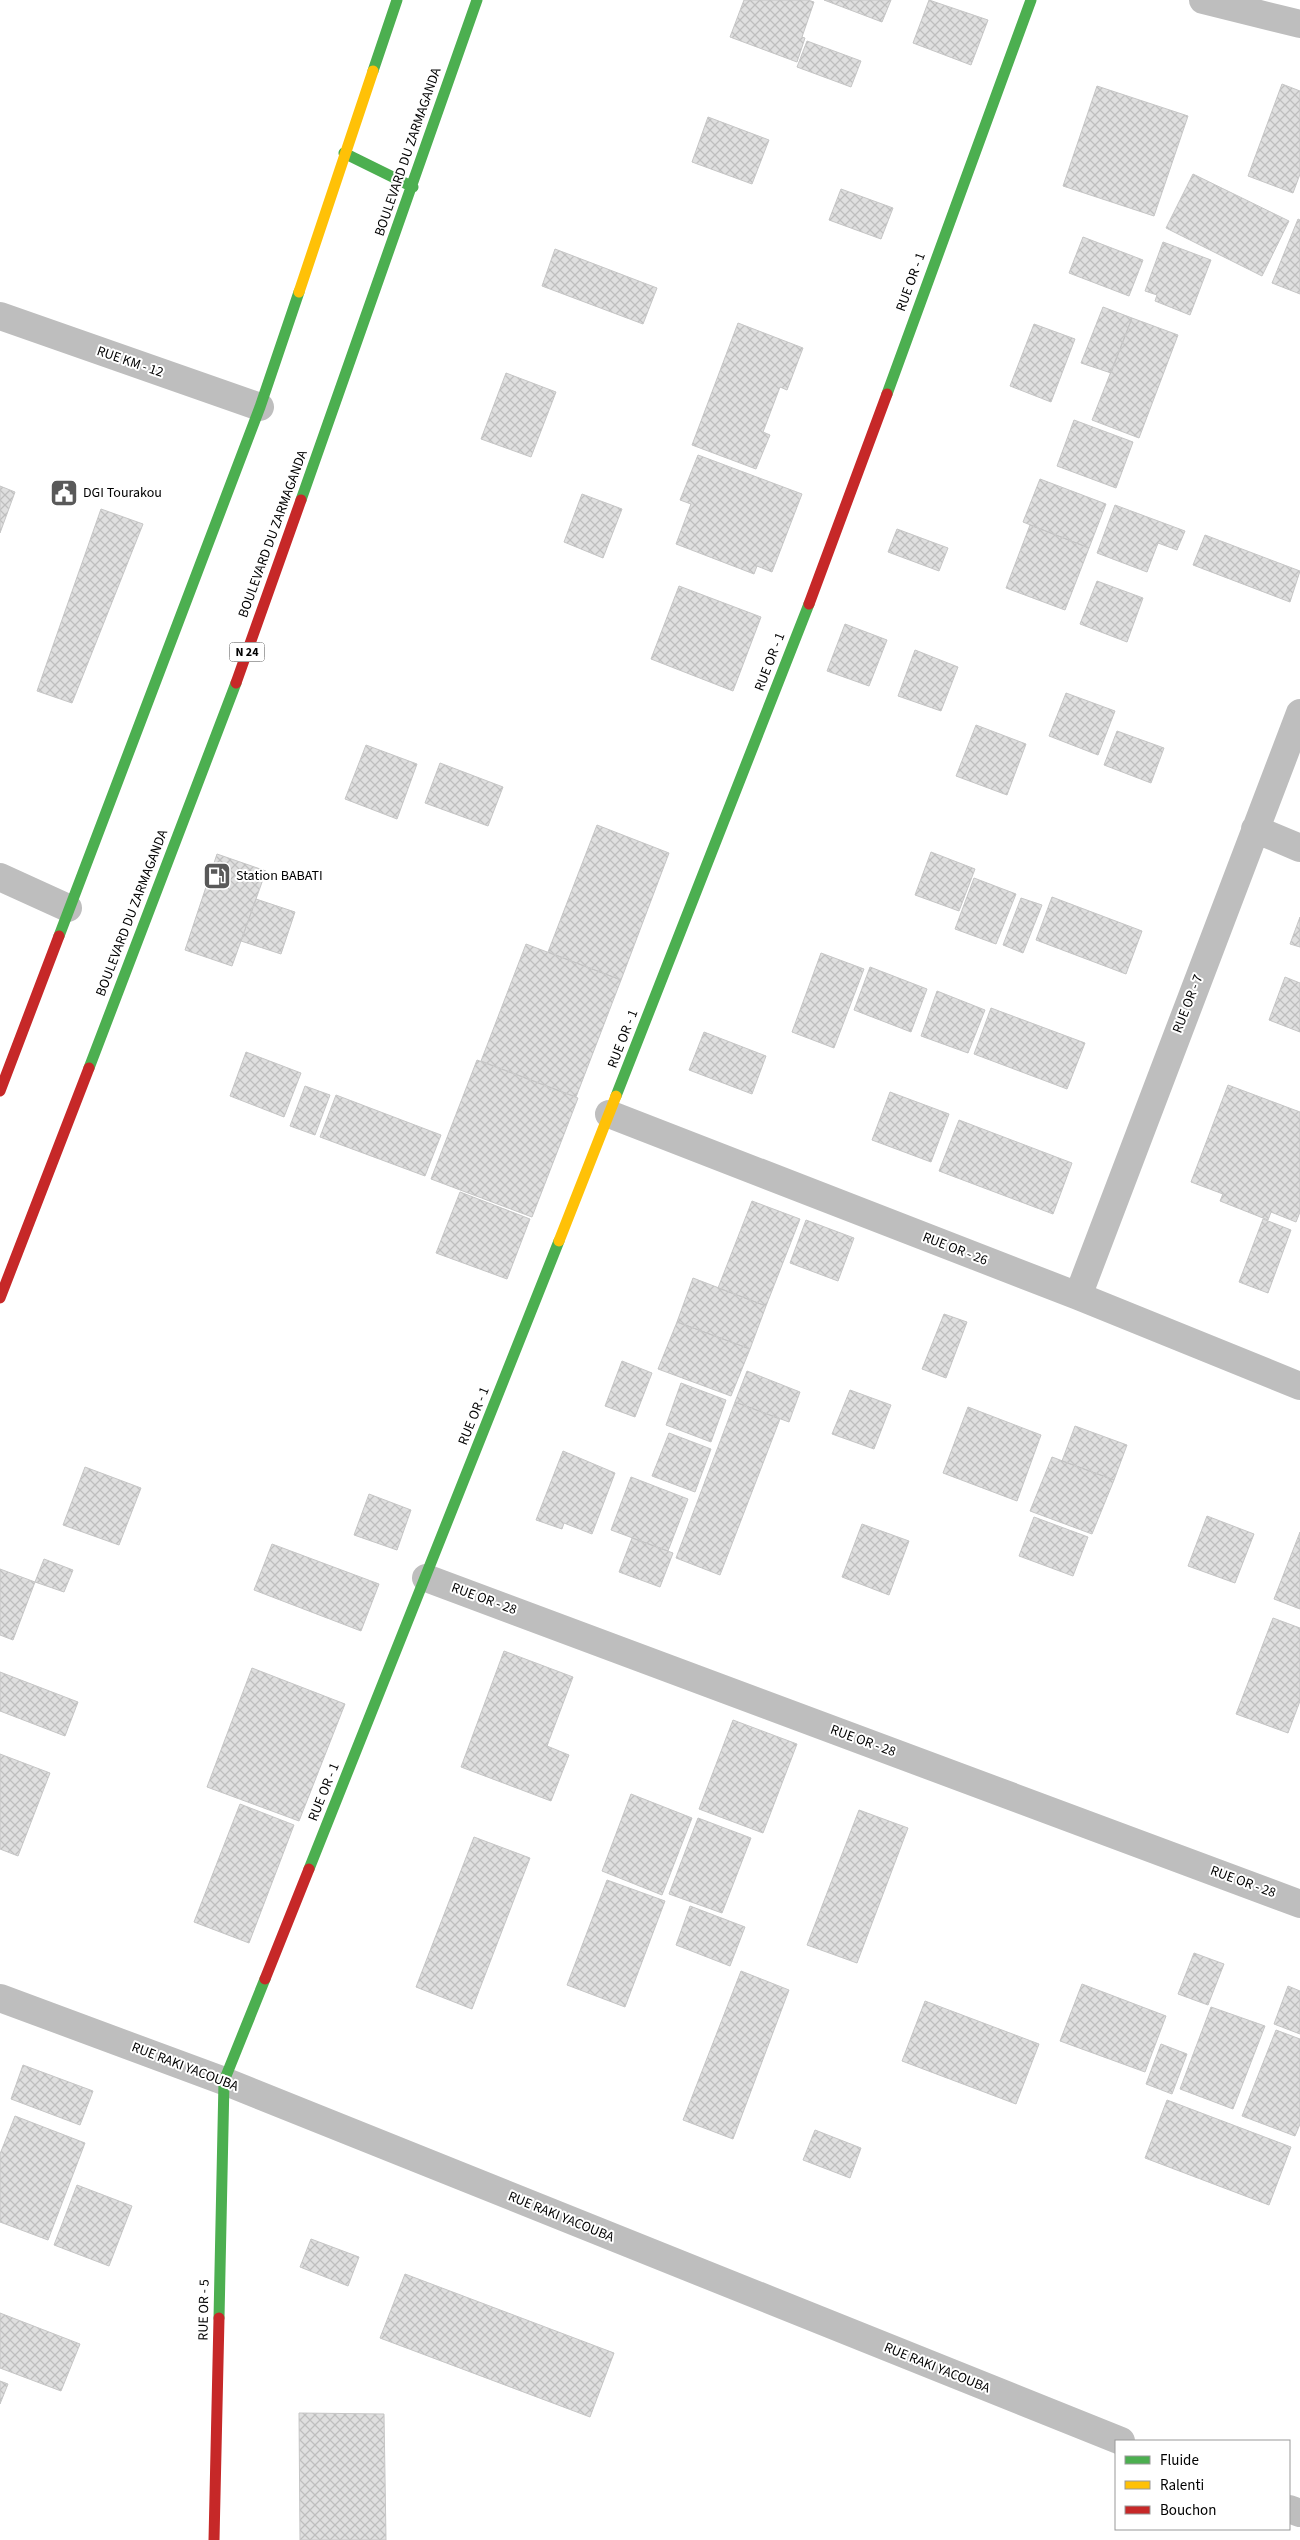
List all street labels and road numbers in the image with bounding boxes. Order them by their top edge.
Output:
street label: BOULEVARD DU ZARMAGANDA [370,65,446,239]
street label: RUE OR - 1 [891,250,931,314]
street label: RUE KM - 12 [94,341,166,383]
street label: BOULEVARD DU ZARMAGANDA [233,447,313,621]
street label: RUE OR - 1 [750,630,790,694]
road number: N 24 [230,642,264,662]
street label: BOULEVARD DU ZARMAGANDA [91,826,173,999]
street label: RUE OR - 7 [1168,972,1208,1036]
street label: RUE OR - 1 [603,1007,643,1071]
street label: RUE OR - 26 [920,1227,991,1271]
street label: RUE OR - 1 [453,1384,495,1448]
street label: RUE OR - 28 [448,1578,520,1620]
street label: RUE OR - 28 [827,1720,899,1762]
street label: RUE OR - 1 [303,1760,345,1824]
street label: RUE OR - 28 [1207,1861,1279,1903]
street label: RUE RAKI YACOUBA [129,2037,242,2097]
street label: RUE RAKI YACOUBA [505,2187,617,2248]
street label: RUE OR - 5 [193,2279,215,2341]
street label: RUE RAKI YACOUBA [881,2338,993,2399]

